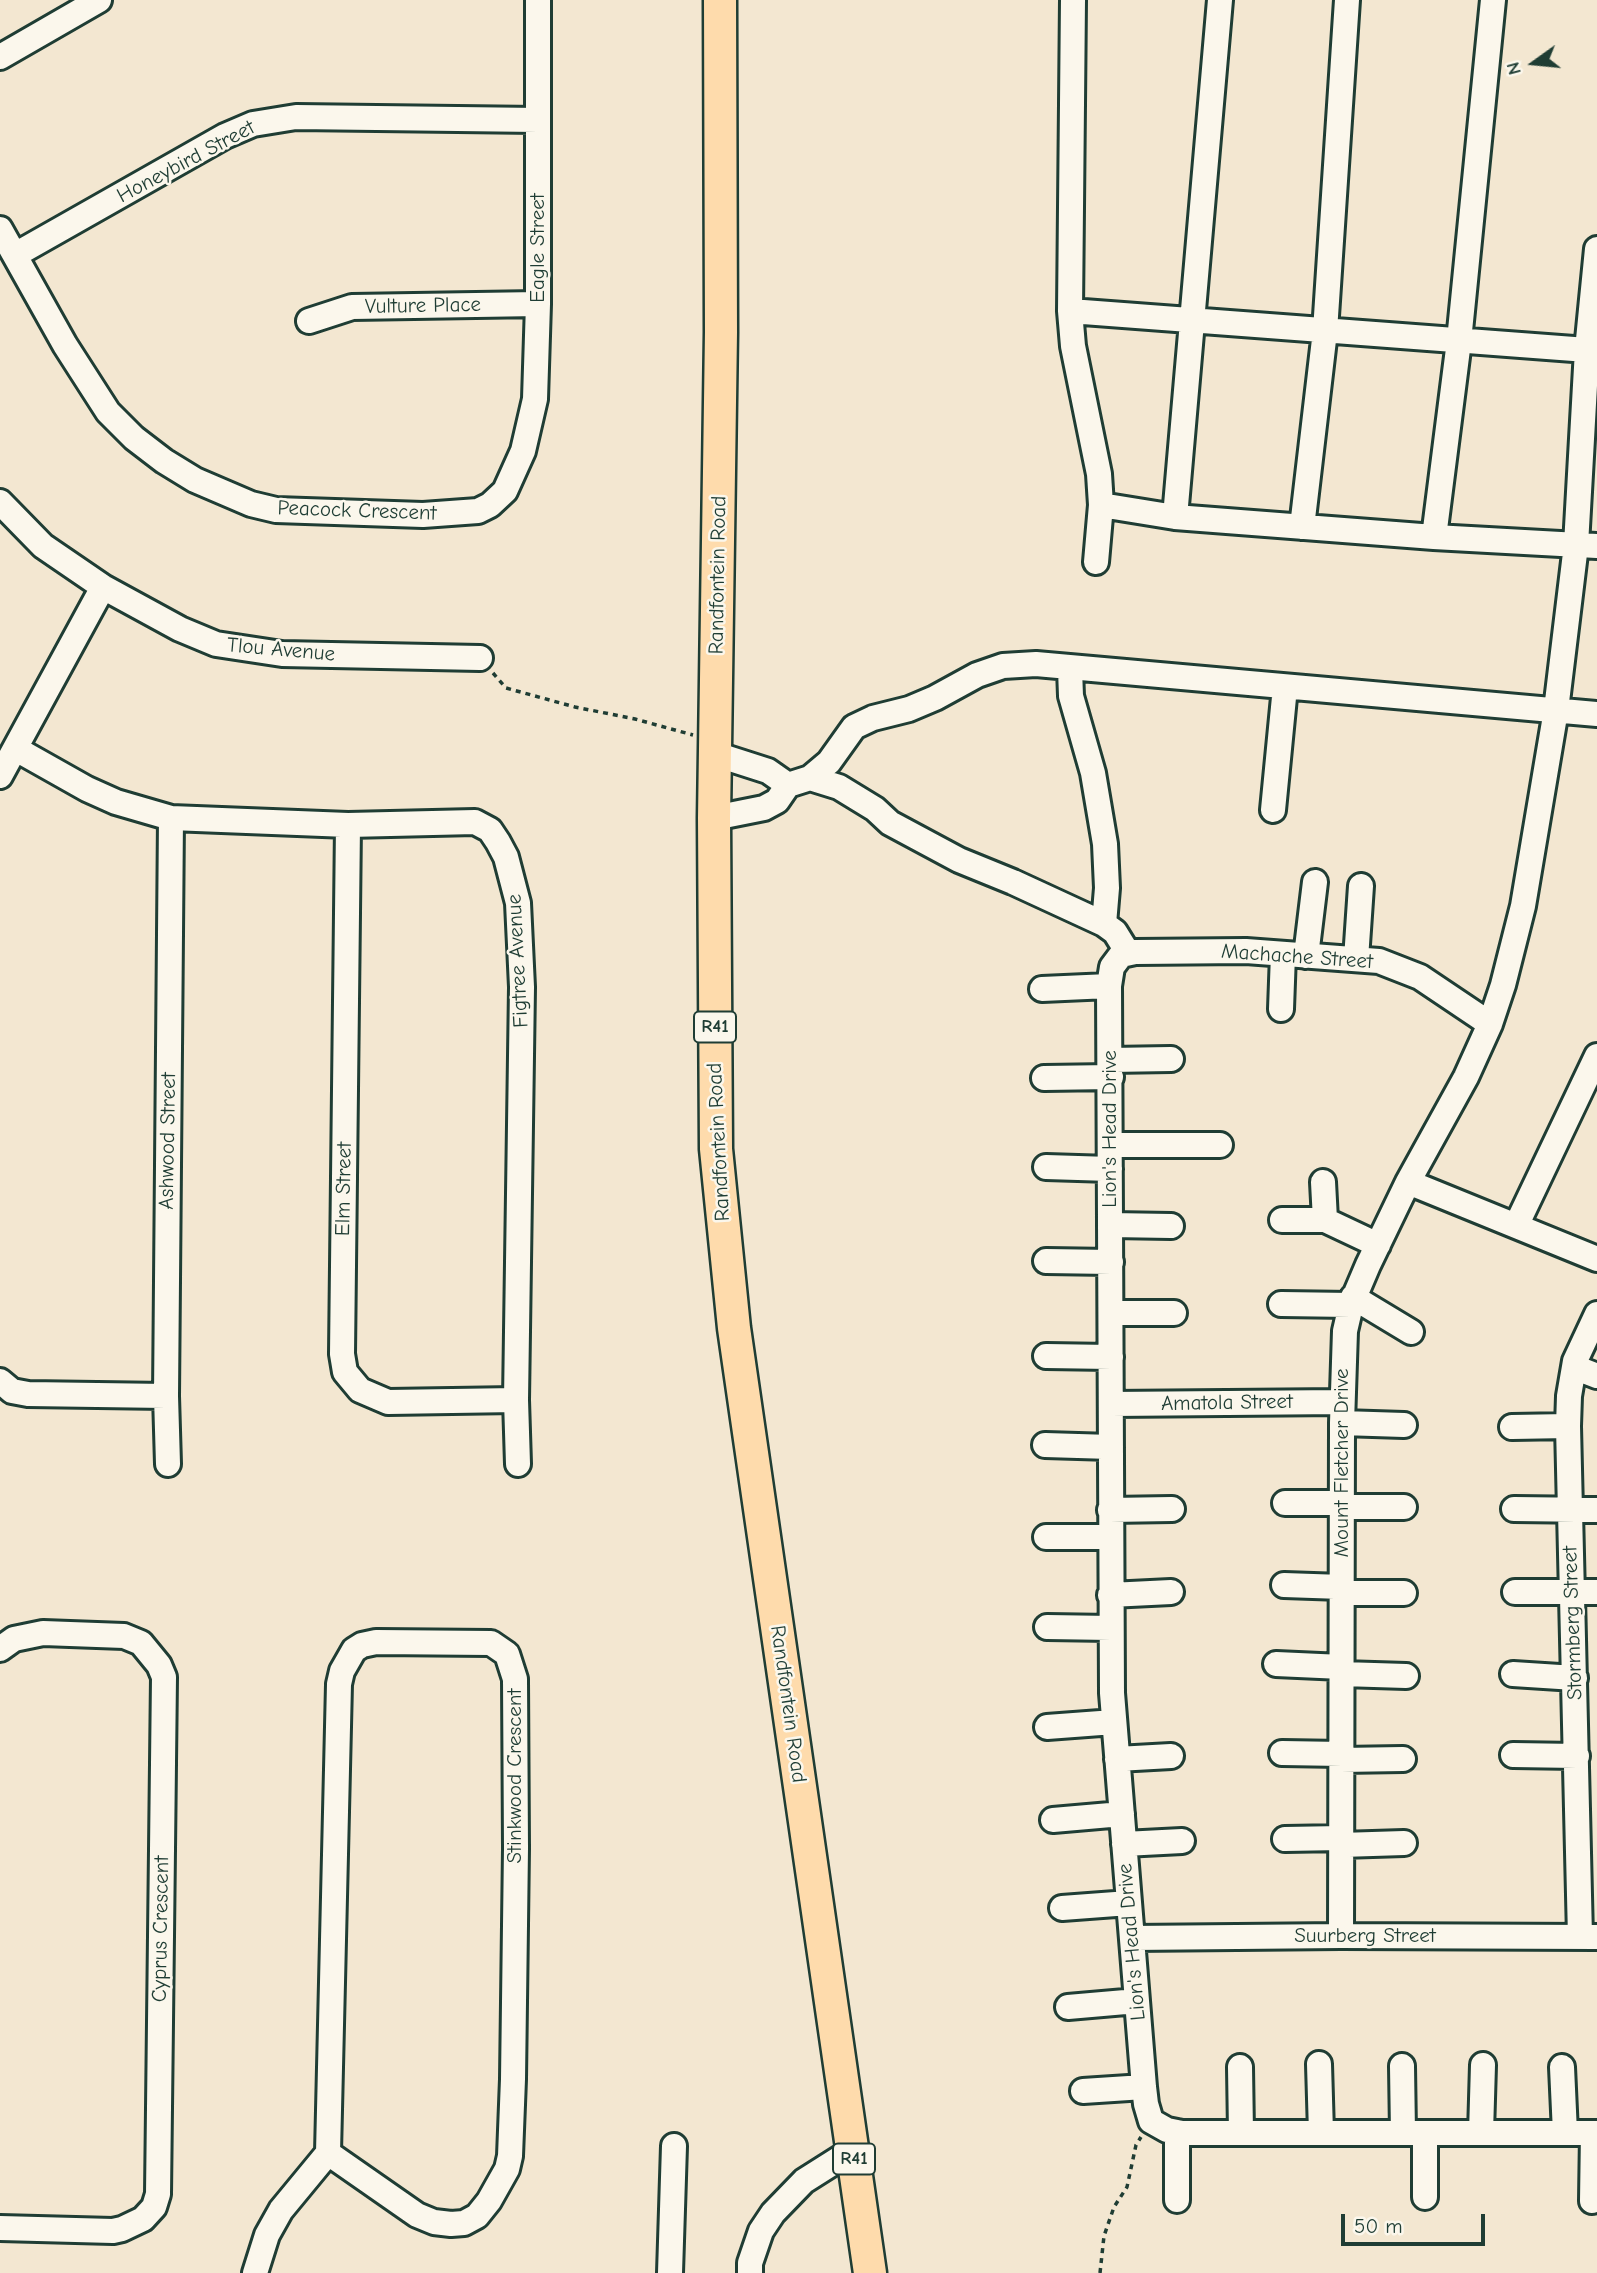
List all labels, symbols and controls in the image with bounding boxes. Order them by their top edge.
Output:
north arrow [1499,28,1569,98]
text: N [1501,60,1526,77]
street label: Honeybird Street [113,115,259,209]
street label: Eagle Street [525,193,551,303]
street label: Vulture Place [365,292,481,320]
street label: Randfontein Road [704,495,732,655]
street label: Peacock Crescent [277,496,437,526]
street label: Tlou Avenue [226,633,336,667]
street label: Figtree Avenue [502,893,534,1029]
street label: Machache Street [1220,939,1374,975]
road number: R41 [694,1012,736,1042]
street label: Lion's Head Drive [1097,1050,1123,1208]
street label: Randfontein Road [702,1062,736,1222]
street label: Ashwood Street [154,1072,182,1210]
street label: Elm Street [331,1142,357,1236]
street label: Mount Fletcher Drive [1329,1368,1355,1558]
street label: Amatola Street [1161,1389,1293,1417]
street label: Stormberg Street [1558,1546,1588,1700]
street label: Randfontein Road [764,1624,812,1784]
street label: Stinkwood Crescent [502,1689,528,1863]
street label: Cyprus Crescent [147,1856,175,2002]
street label: Lion's Head Drive [1113,1862,1151,2022]
street label: Suurberg Street [1294,1923,1436,1949]
road number: R41 [833,2144,875,2174]
scale bar [1345,2200,1488,2244]
text: 50 m [1354,2214,1403,2238]

